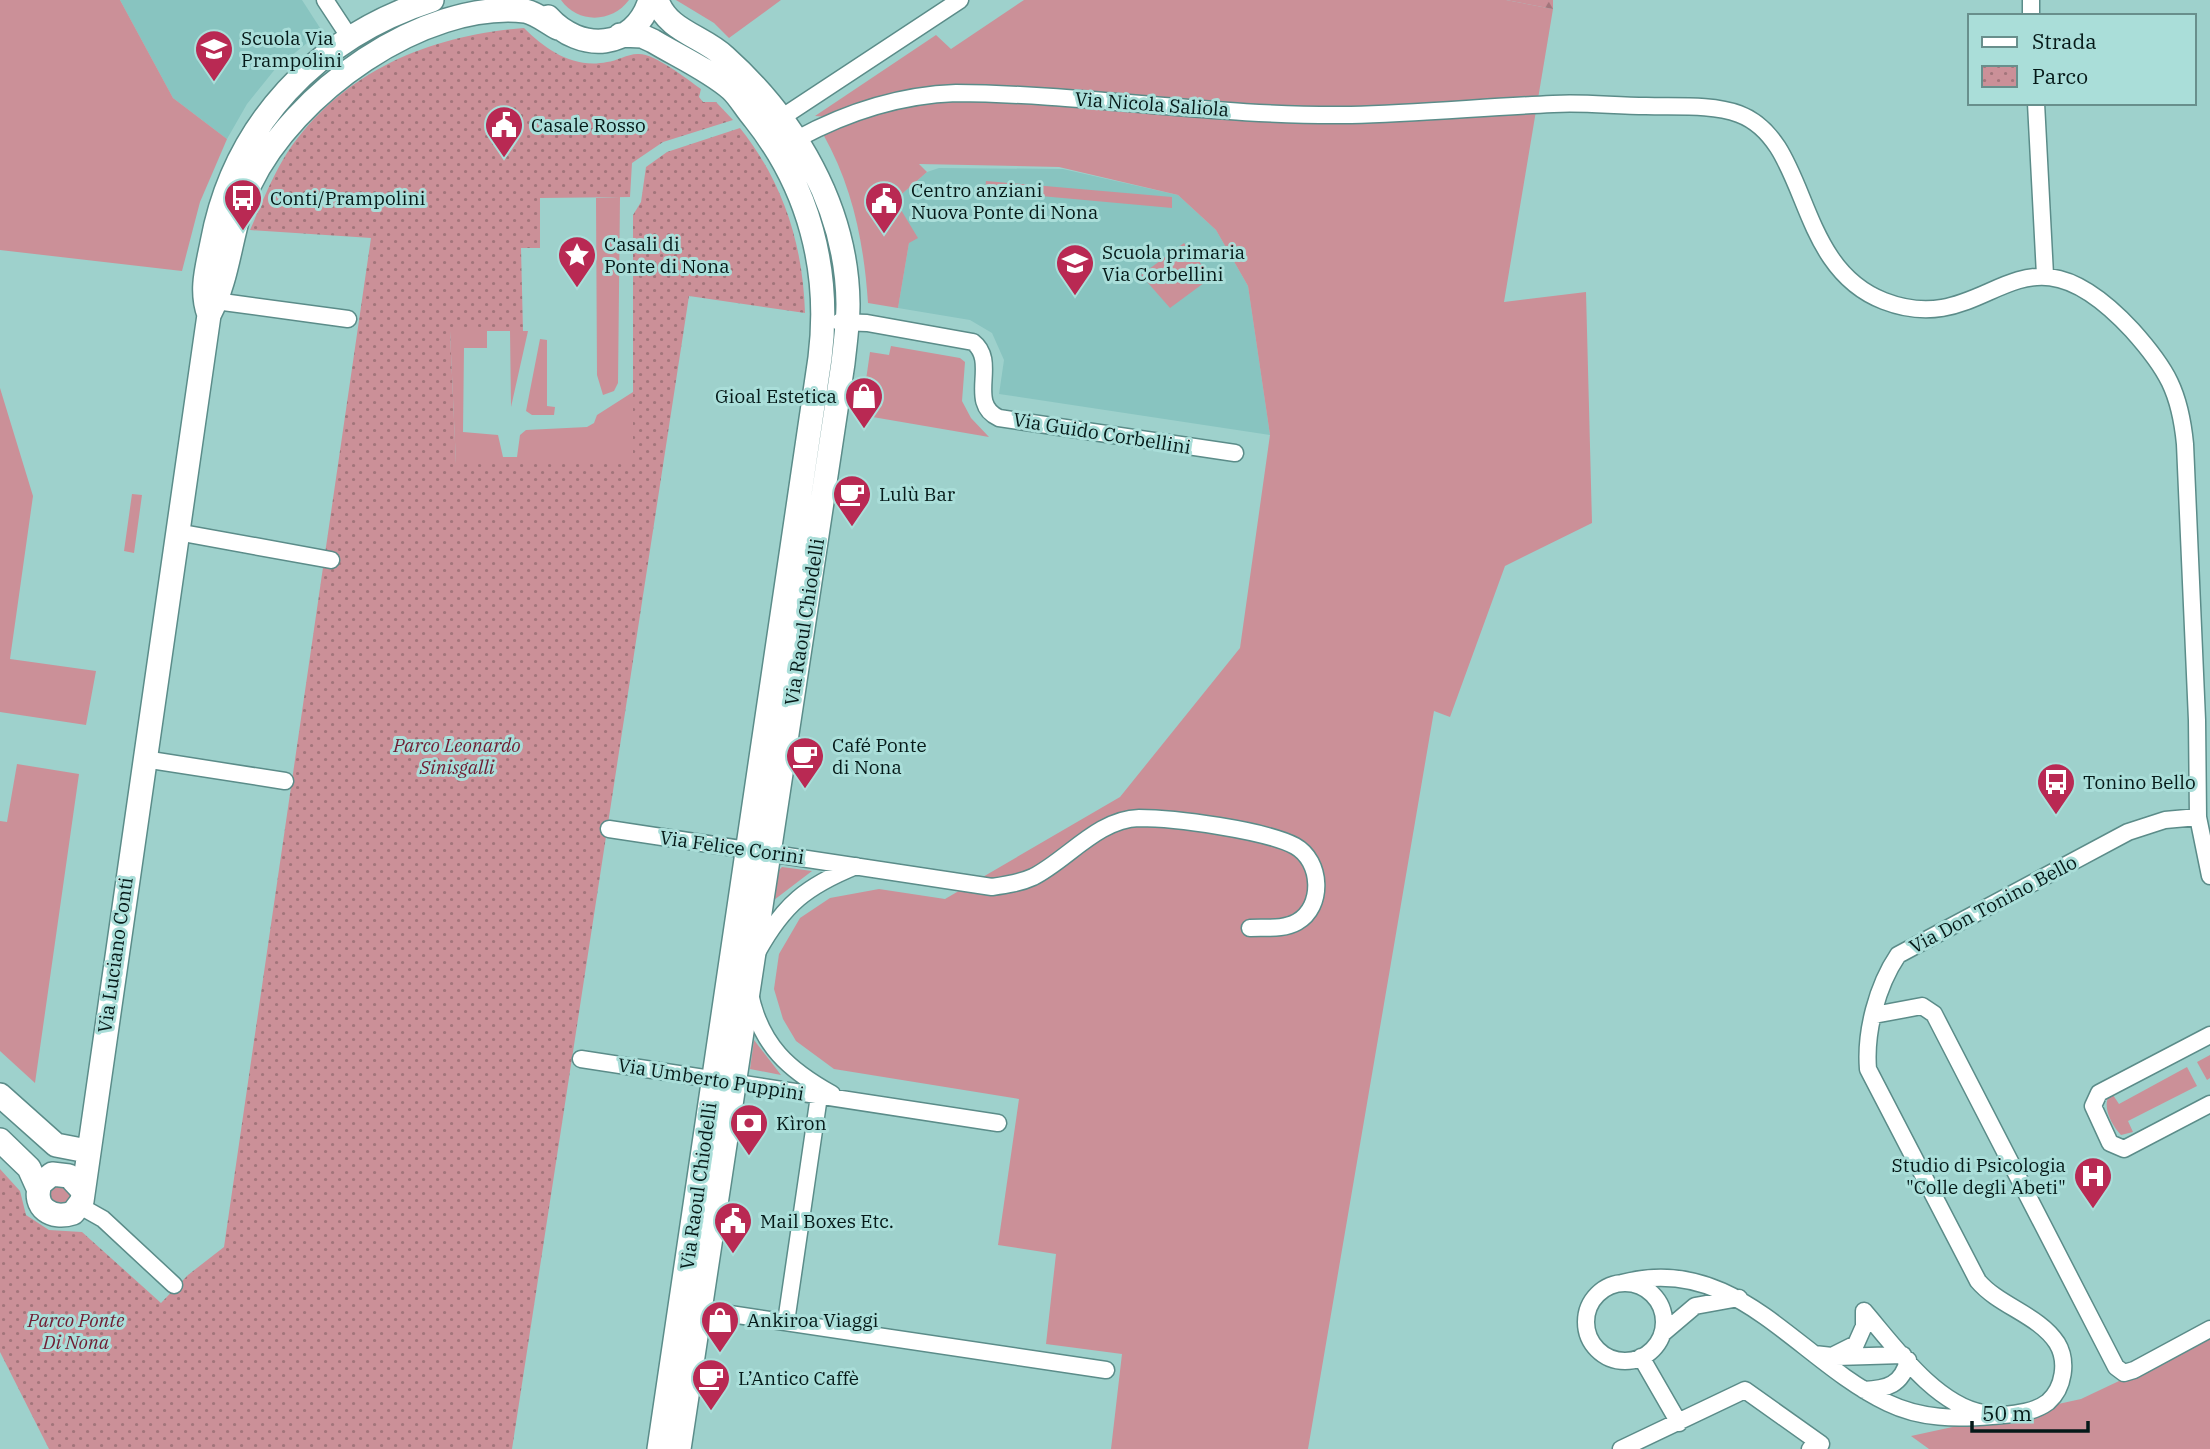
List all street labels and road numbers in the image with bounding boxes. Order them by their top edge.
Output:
street label: Via Nicola Saliola [1074,87,1230,121]
street label: Via Guido Corbellini [1011,407,1193,459]
street label: Via Raoul Chiodelli [779,537,829,707]
street label: Via Felice Corini [658,825,806,869]
street label: Via Don Tonino Bello [1905,850,2081,958]
street label: Via Luciano Conti [92,876,138,1034]
street label: Via Umberto Puppini [616,1052,806,1106]
street label: Via Raoul Chiodelli [674,1101,722,1271]

